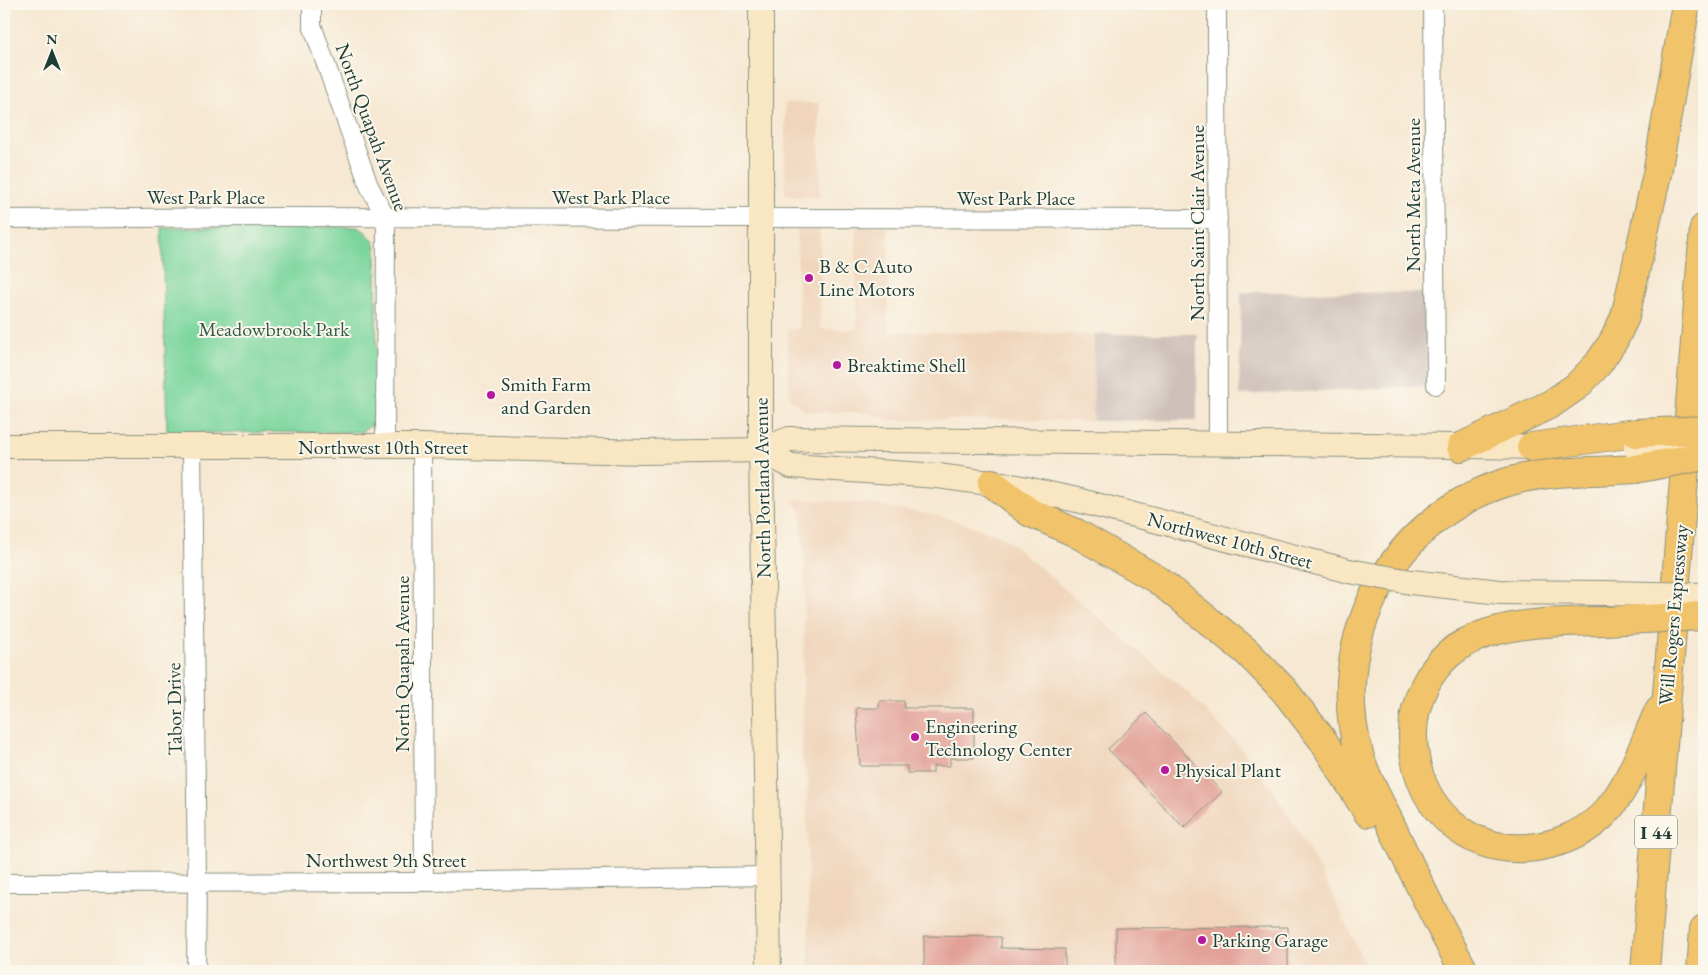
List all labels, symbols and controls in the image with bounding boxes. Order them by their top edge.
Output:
north arrow [28,28,78,78]
text: N [46,30,58,48]
street label: North Quapah Avenue [330,40,414,215]
street label: North Meta Avenue [1400,118,1426,272]
street label: North Saint Clair Avenue [1184,125,1210,321]
street label: West Park Place [147,184,265,210]
street label: West Park Place [552,184,670,210]
street label: West Park Place [957,185,1075,211]
place label: B & C Auto Line Motors [819,253,915,302]
marker: B & C Auto Line Motors [803,272,815,284]
park label: Meadowbrook Park [199,316,350,342]
place label: Breaktime Shell [847,352,966,378]
marker: Breaktime Shell [831,359,843,371]
place label: Smith Farm and Garden [501,371,592,420]
marker: Smith Farm and Garden [485,389,497,401]
street label: North Portland Avenue [747,397,777,579]
street label: Northwest 10th Street [298,434,469,460]
street label: Northwest 10th Street [1145,505,1316,575]
street label: Will Rogers Expressway [1652,523,1694,707]
street label: North Quapah Avenue [389,576,415,752]
street label: Tabor Drive [160,662,188,756]
place label: Engineering Technology Center [925,713,1072,762]
marker: Engineering Technology Center [909,731,921,743]
place label: Physical Plant [1175,757,1282,783]
marker: Physical Plant [1159,764,1171,776]
road number: I 44 [1635,816,1677,849]
street label: Northwest 9th Street [306,847,467,873]
place label: Parking Garage [1212,927,1328,953]
marker: Parking Garage [1196,934,1208,946]

